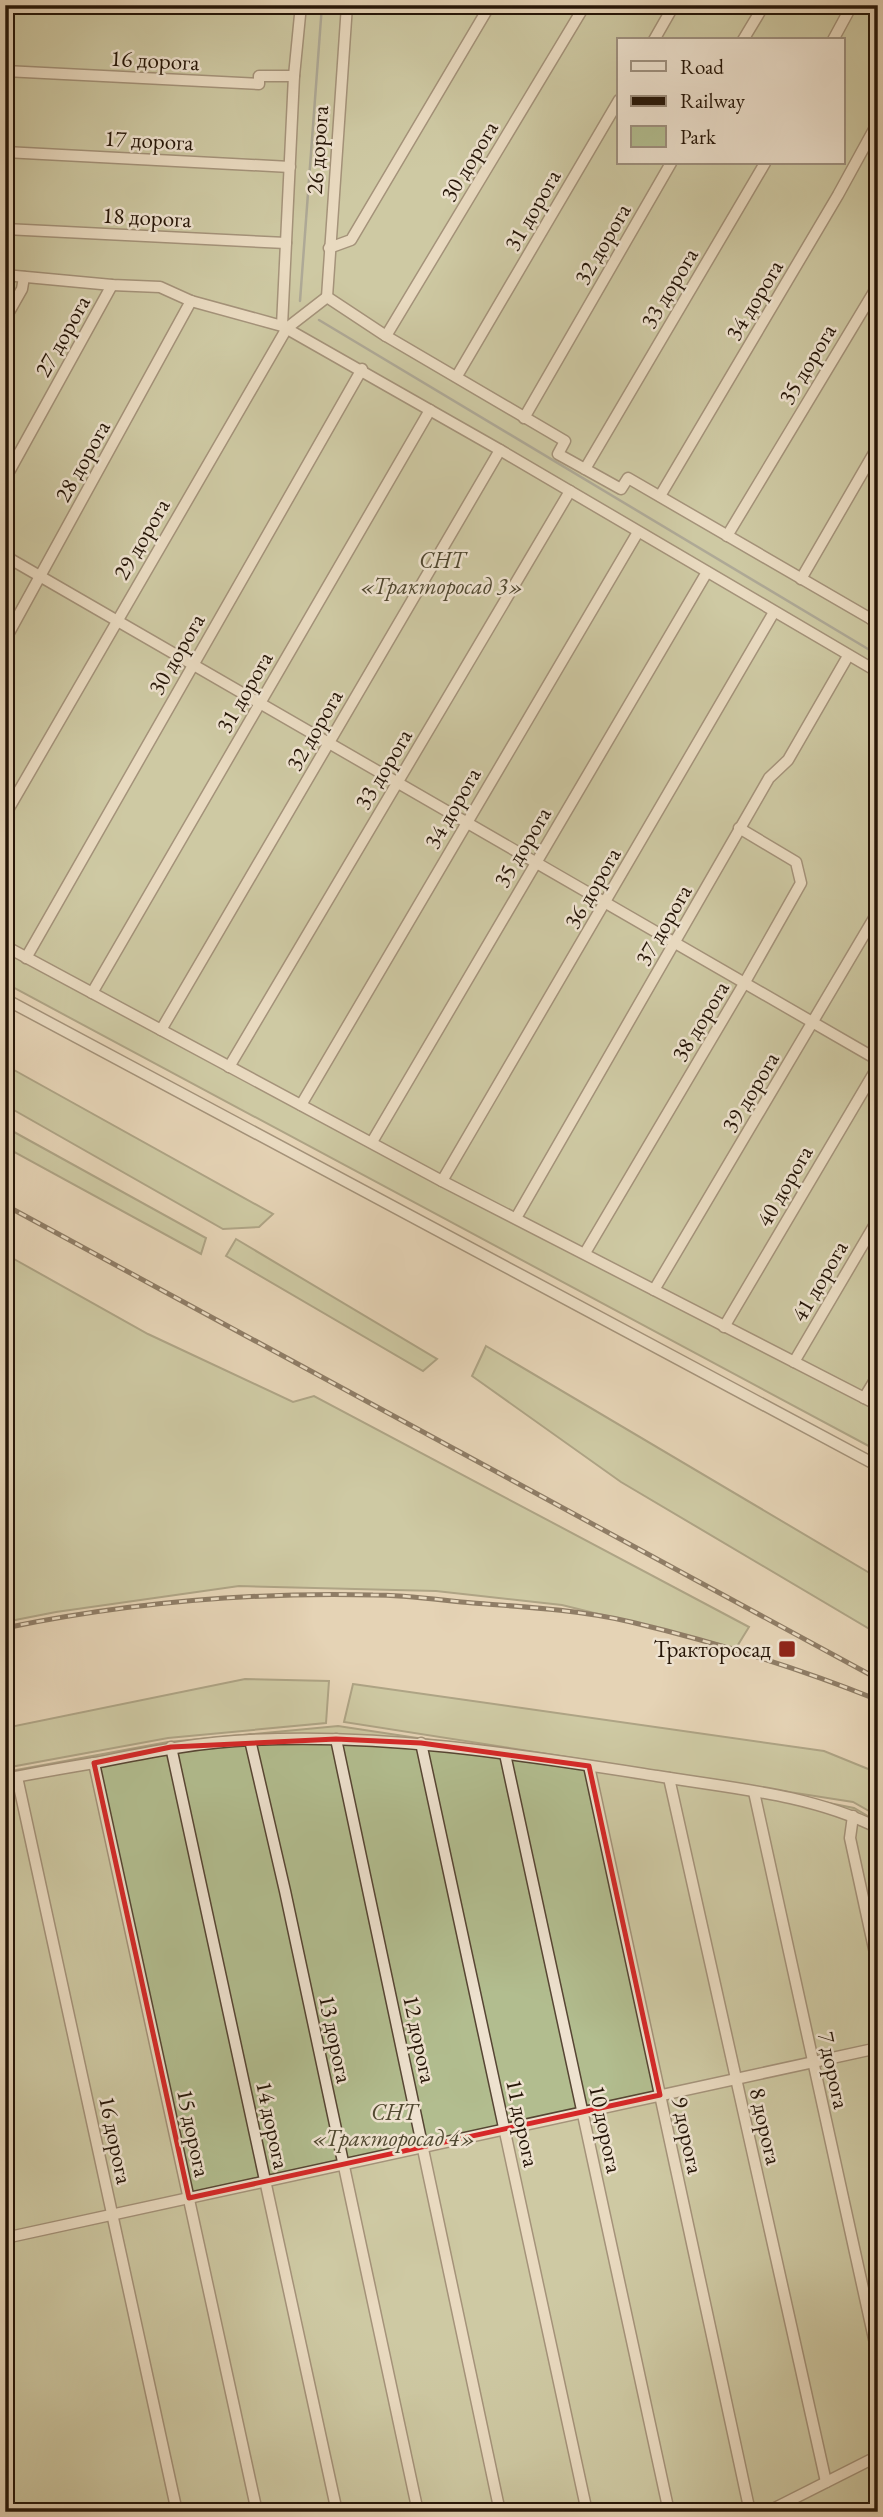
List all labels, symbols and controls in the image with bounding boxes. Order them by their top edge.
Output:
legend [617,38,844,164]
street label: 16 дорога [110,43,201,77]
text: Road [680,53,724,80]
text: Railway [680,87,746,114]
street label: 26 дорога [299,104,335,196]
street label: 30 дорога [433,114,505,207]
street label: 17 дорога [104,123,195,157]
text: Park [680,123,717,150]
street label: 31 дорога [497,163,568,256]
street label: 32 дорога [567,197,638,290]
street label: 18 дорога [102,200,193,234]
street label: 33 дорога [633,241,705,334]
street label: 34 дорога [718,253,790,346]
street label: 27 дорога [27,289,97,382]
street label: 35 дорога [771,317,843,410]
street label: 28 дорога [47,414,117,507]
street label: 29 дорога [106,492,177,585]
park label: СНТ «Тракторосад 3» [360,545,524,601]
street label: 30 дорога [141,607,212,700]
street label: 31 дорога [209,645,280,738]
street label: 32 дорога [279,683,350,776]
street label: 33 дорога [347,722,419,815]
street label: 34 дорога [417,761,488,854]
street label: 35 дорога [486,800,558,893]
street label: 36 дорога [557,841,628,934]
street label: 37 дорога [628,878,699,971]
street label: 38 дорога [664,974,736,1067]
street label: 39 дорога [714,1045,786,1138]
street label: 40 дорога [749,1139,820,1232]
street label: 41 дорога [784,1234,855,1327]
place label: Тракторосад [653,1634,772,1664]
marker: Тракторосад [777,1639,797,1659]
street label: 13 дорога [312,1992,360,2087]
street label: 12 дорога [396,1992,444,2087]
street label: 7 дорога [811,2029,857,2112]
street label: 11 дорога [499,2076,547,2171]
street label: 14 дорога [249,2078,297,2173]
street label: 10 дорога [582,2082,630,2177]
street label: 8 дорога [743,2085,790,2168]
street label: 15 дорога [170,2086,218,2181]
street label: 16 дорога [92,2093,140,2188]
street label: 9 дорога [665,2094,711,2177]
park label: СНТ «Тракторосад 4» [312,2097,476,2153]

